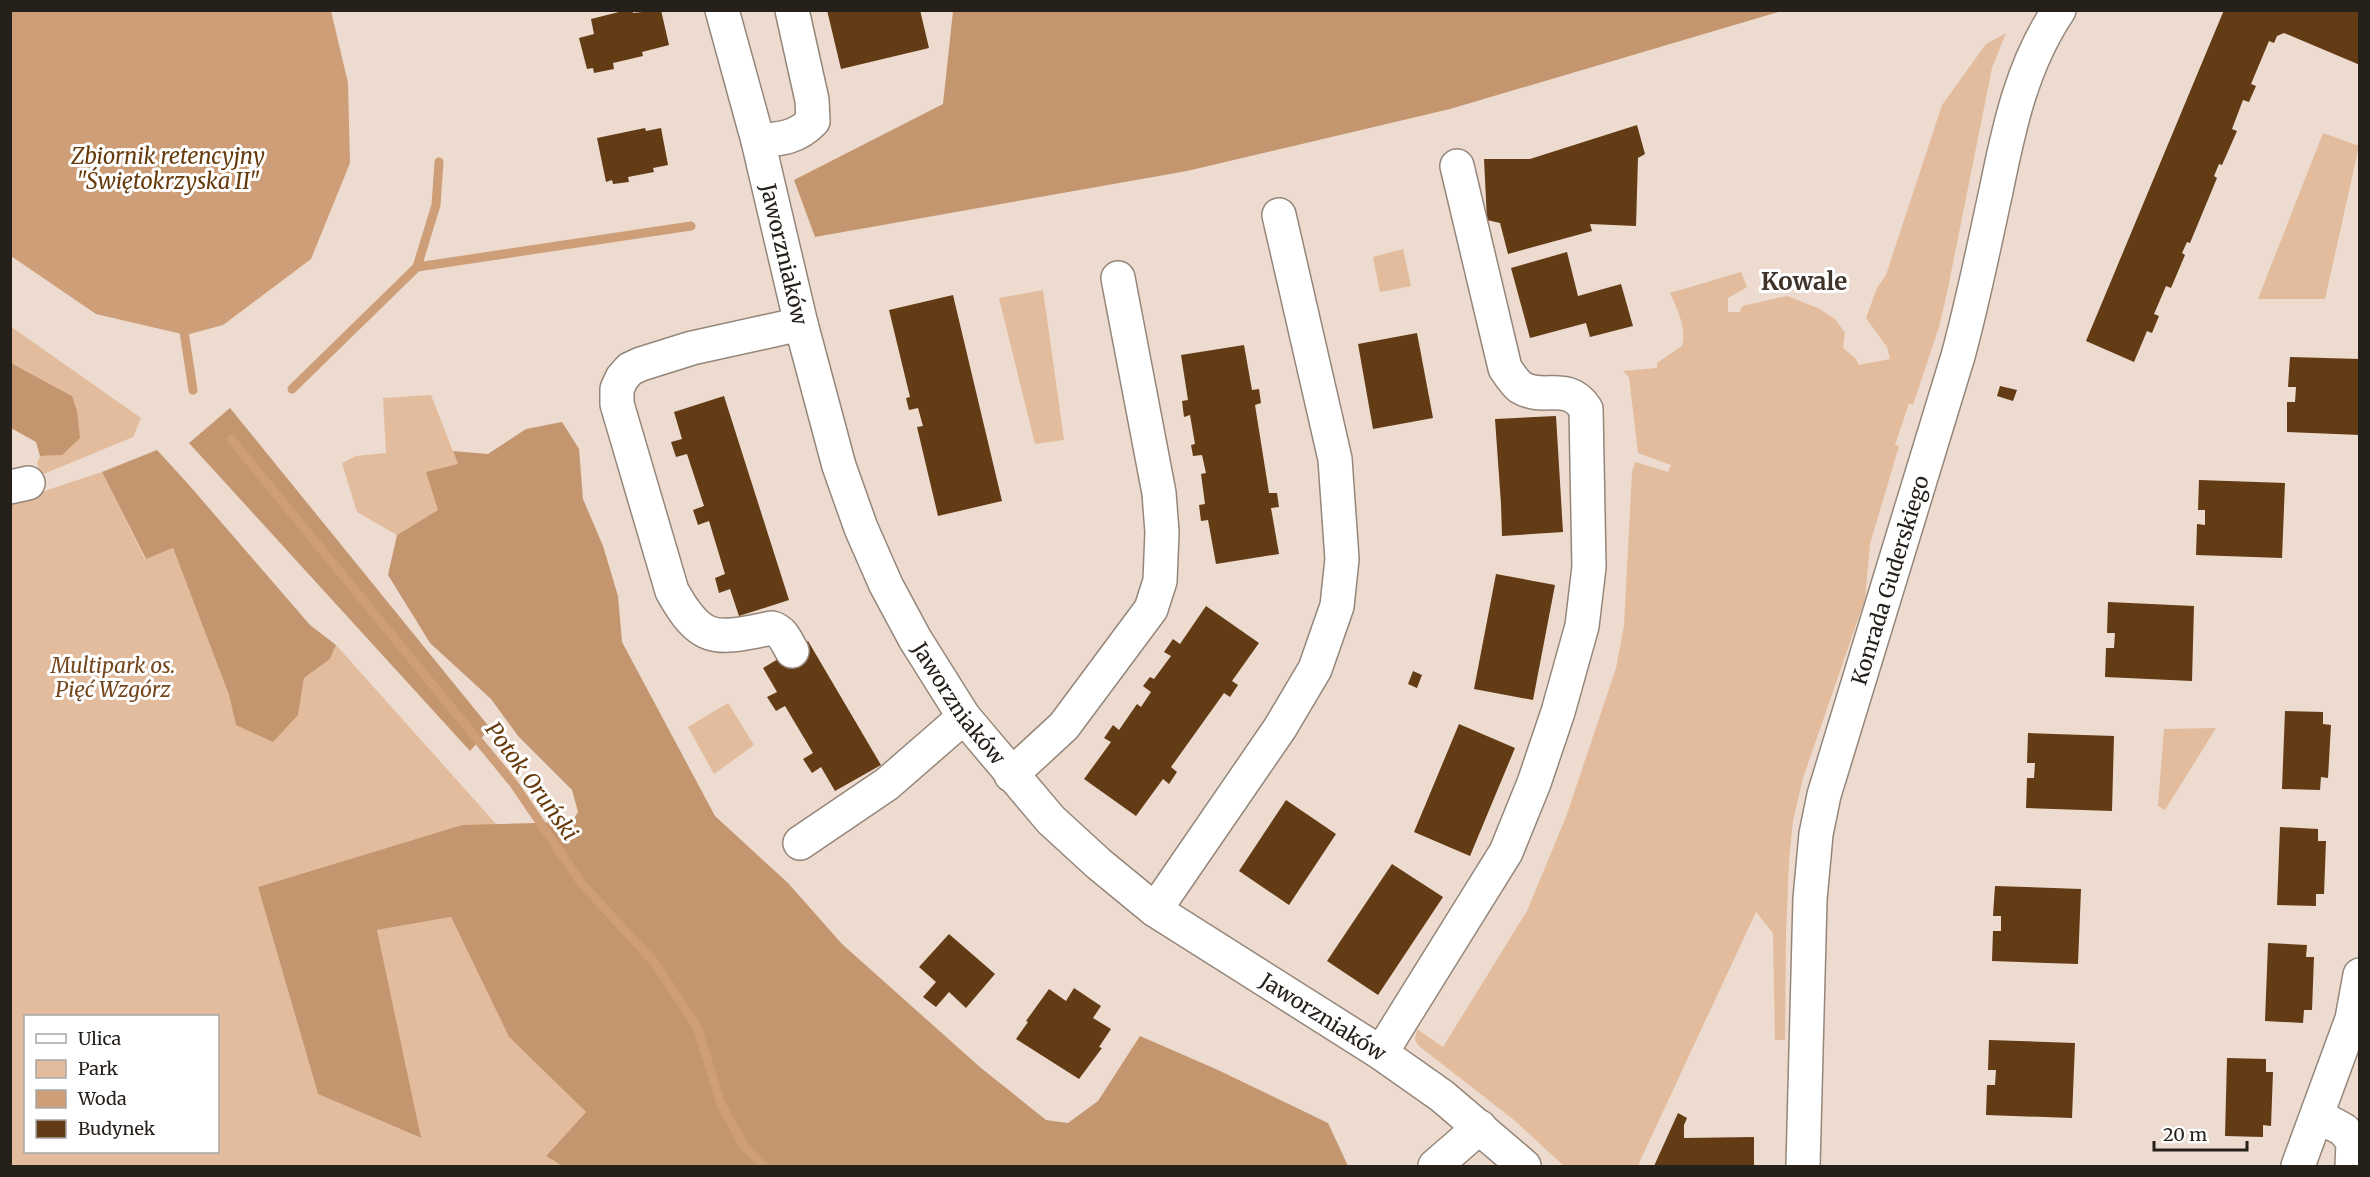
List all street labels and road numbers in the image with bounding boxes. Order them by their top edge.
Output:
street label: Jaworzniaków [755,180,814,327]
street label: Konrada Guderskiego [1845,472,1934,688]
street label: Jaworzniaków [906,636,1012,770]
street label: Jaworzniaków [1255,966,1392,1067]

